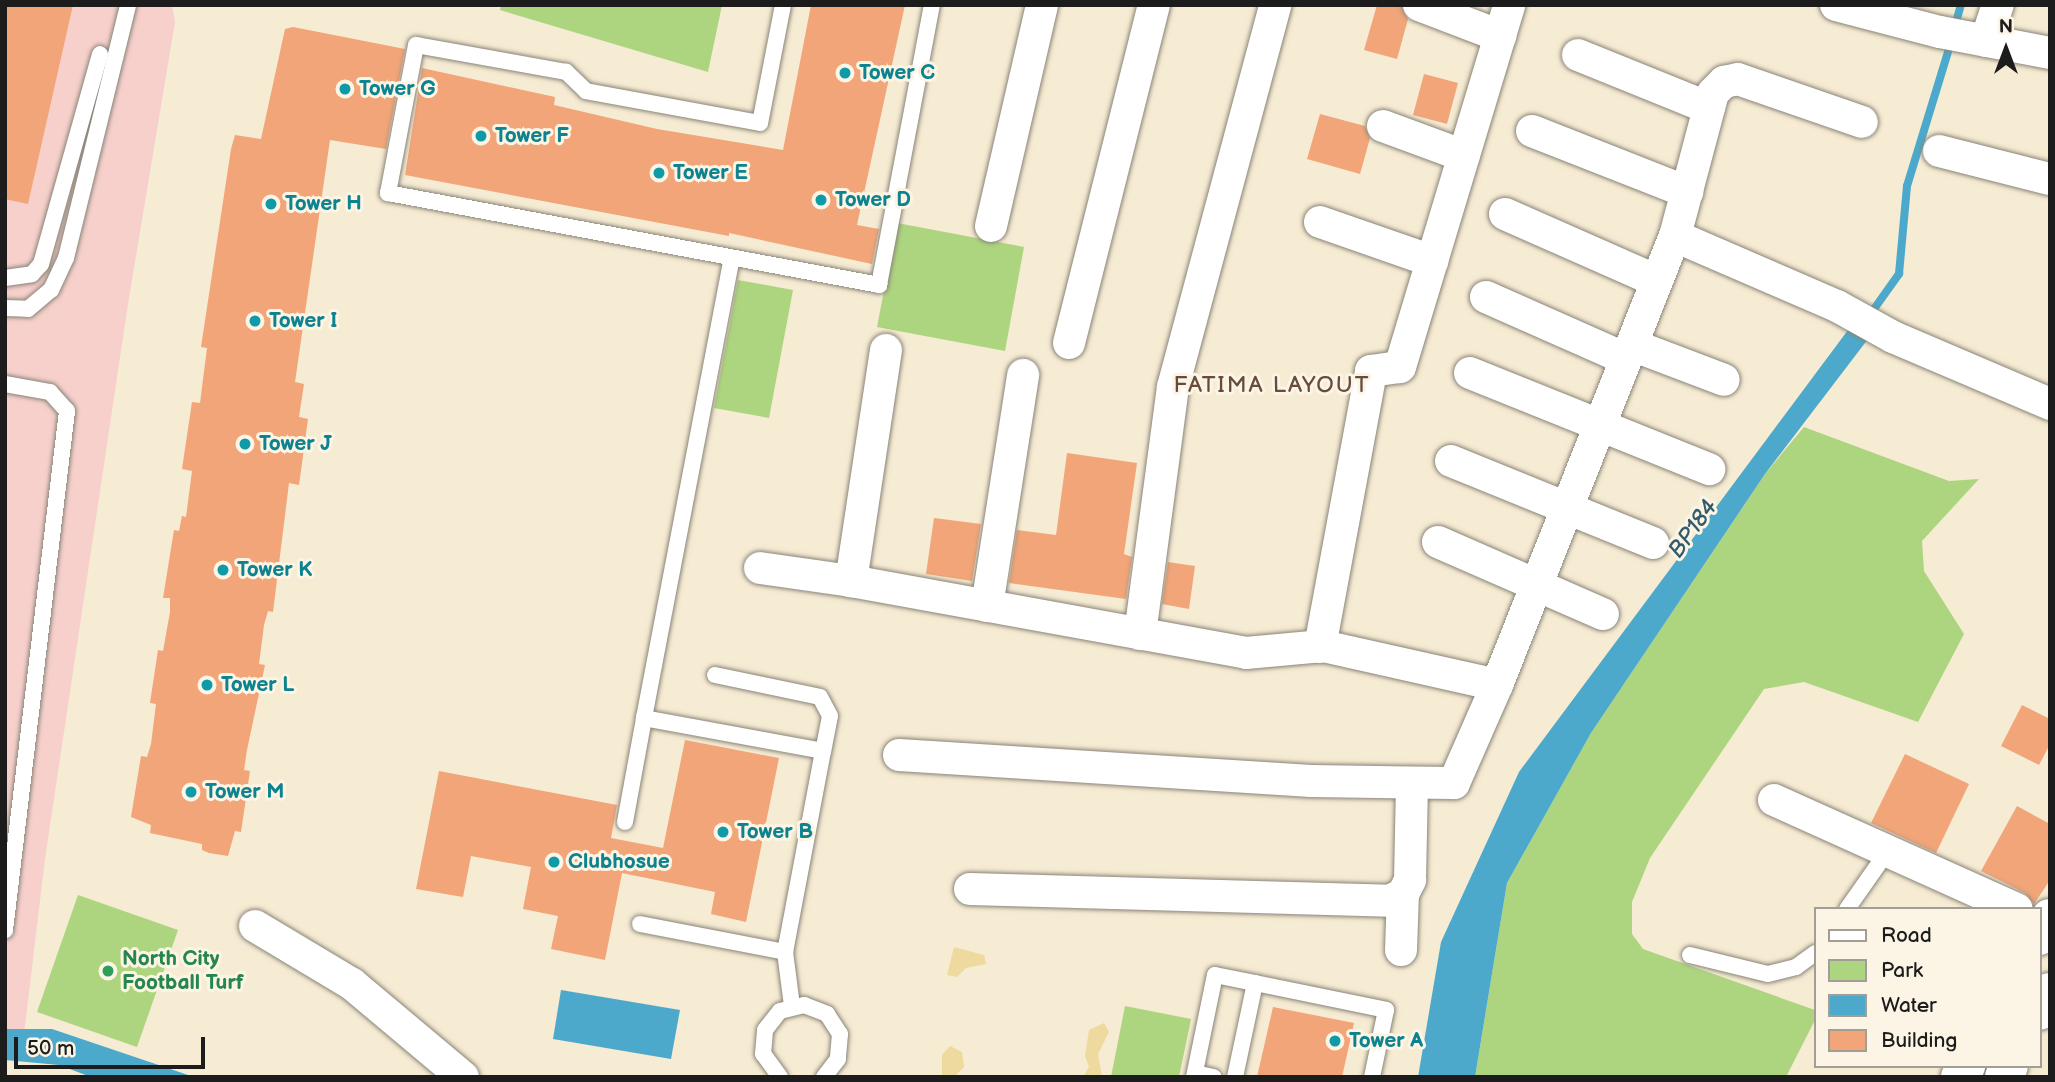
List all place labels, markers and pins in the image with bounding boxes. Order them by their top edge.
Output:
place label: Tower C [859,60,935,86]
marker: Tower C [837,65,853,81]
place label: Tower G [359,76,436,102]
marker: Tower G [337,81,353,97]
place label: Tower F [495,123,569,149]
marker: Tower F [473,128,489,144]
place label: Tower E [673,160,748,186]
marker: Tower E [651,165,667,181]
place label: Tower D [835,187,911,213]
place label: Tower H [285,191,362,217]
marker: Tower D [813,192,829,208]
marker: Tower H [263,196,279,212]
place label: Tower I [269,308,337,334]
marker: Tower I [247,313,263,329]
place label: Tower J [259,431,332,457]
marker: Tower J [237,436,253,452]
place label: Tower K [237,557,313,583]
marker: Tower K [215,562,231,578]
place label: Tower L [221,672,294,698]
marker: Tower L [199,677,215,693]
place label: Tower M [205,779,284,805]
marker: Tower M [183,784,199,800]
place label: Tower B [737,819,813,845]
marker: Tower B [715,824,731,840]
place label: Clubhosue [568,849,670,875]
marker: Clubhosue [546,854,562,870]
place label: North City Football Turf [122,946,244,996]
marker: North City Football Turf [100,963,116,979]
place label: Tower A [1349,1028,1423,1054]
marker: Tower A [1327,1033,1343,1049]

